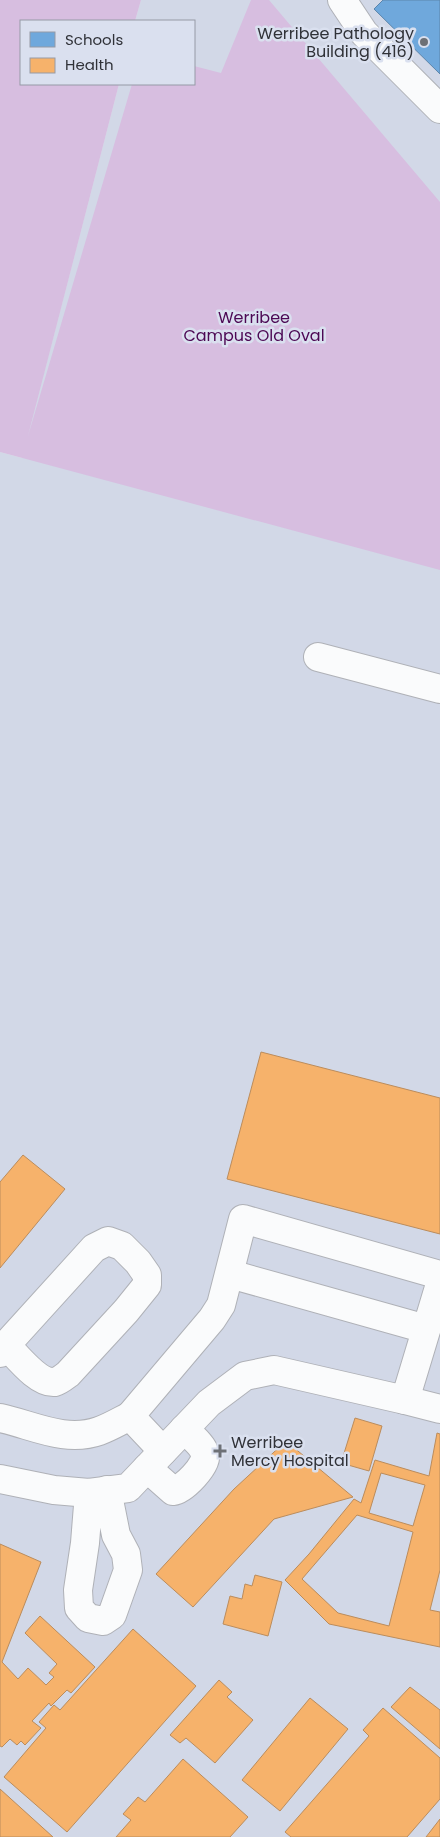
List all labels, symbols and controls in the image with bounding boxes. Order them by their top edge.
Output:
legend [20,20,195,85]
place label: Werribee Pathology Building (416) [257,22,414,63]
text: Schools [65,29,123,50]
marker: Werribee Pathology Building (416) [418,36,430,48]
text: Health [65,54,114,75]
park label: Werribee Campus Old Oval [183,306,325,347]
place label: Werribee Mercy Hospital [231,1431,349,1472]
marker: Werribee Mercy Hospital [213,1444,227,1458]

